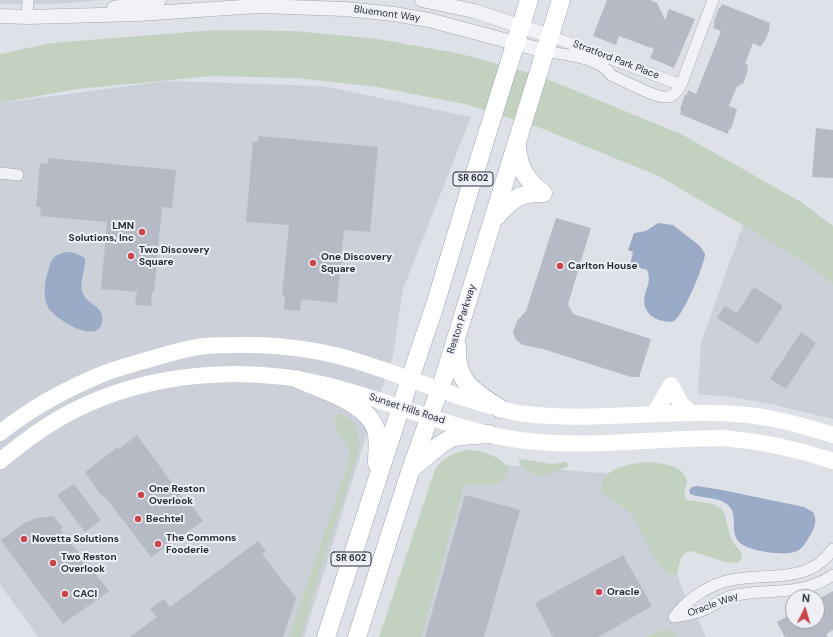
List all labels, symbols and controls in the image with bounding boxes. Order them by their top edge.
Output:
street label: Bluemont Way [353,3,421,25]
street label: Stratford Park Place [571,38,661,82]
road number: SR 602 [453,172,493,186]
place label: LMN Solutions, Inc [69,220,134,244]
marker: LMN Solutions, Inc [137,227,147,237]
place label: Two Discovery Square [139,244,210,268]
marker: Two Discovery Square [126,251,136,261]
place label: One Discovery Square [321,251,392,274]
marker: One Discovery Square [308,258,318,268]
place label: Carlton House [568,260,638,272]
marker: Carlton House [555,261,565,271]
street label: Reston Parkway [445,283,479,355]
street label: Sunset Hills Road [368,391,446,427]
place label: One Reston Overlook [149,483,205,506]
marker: One Reston Overlook [136,490,146,500]
place label: Bechtel [146,513,184,525]
marker: Bechtel [133,514,143,524]
place label: The Commons Fooderie [166,532,236,556]
place label: Novetta Solutions [32,533,119,545]
marker: Novetta Solutions [19,534,29,544]
marker: The Commons Fooderie [153,539,163,549]
place label: Two Reston Overlook [61,551,117,574]
road number: SR 602 [331,552,371,566]
marker: Two Reston Overlook [48,558,58,568]
place label: Oracle [607,586,640,598]
marker: Oracle [594,587,604,597]
place label: CACI [73,588,97,600]
marker: CACI [60,589,70,599]
north arrow [785,589,825,629]
street label: Oracle Way [686,590,740,620]
text: N [801,591,811,605]

